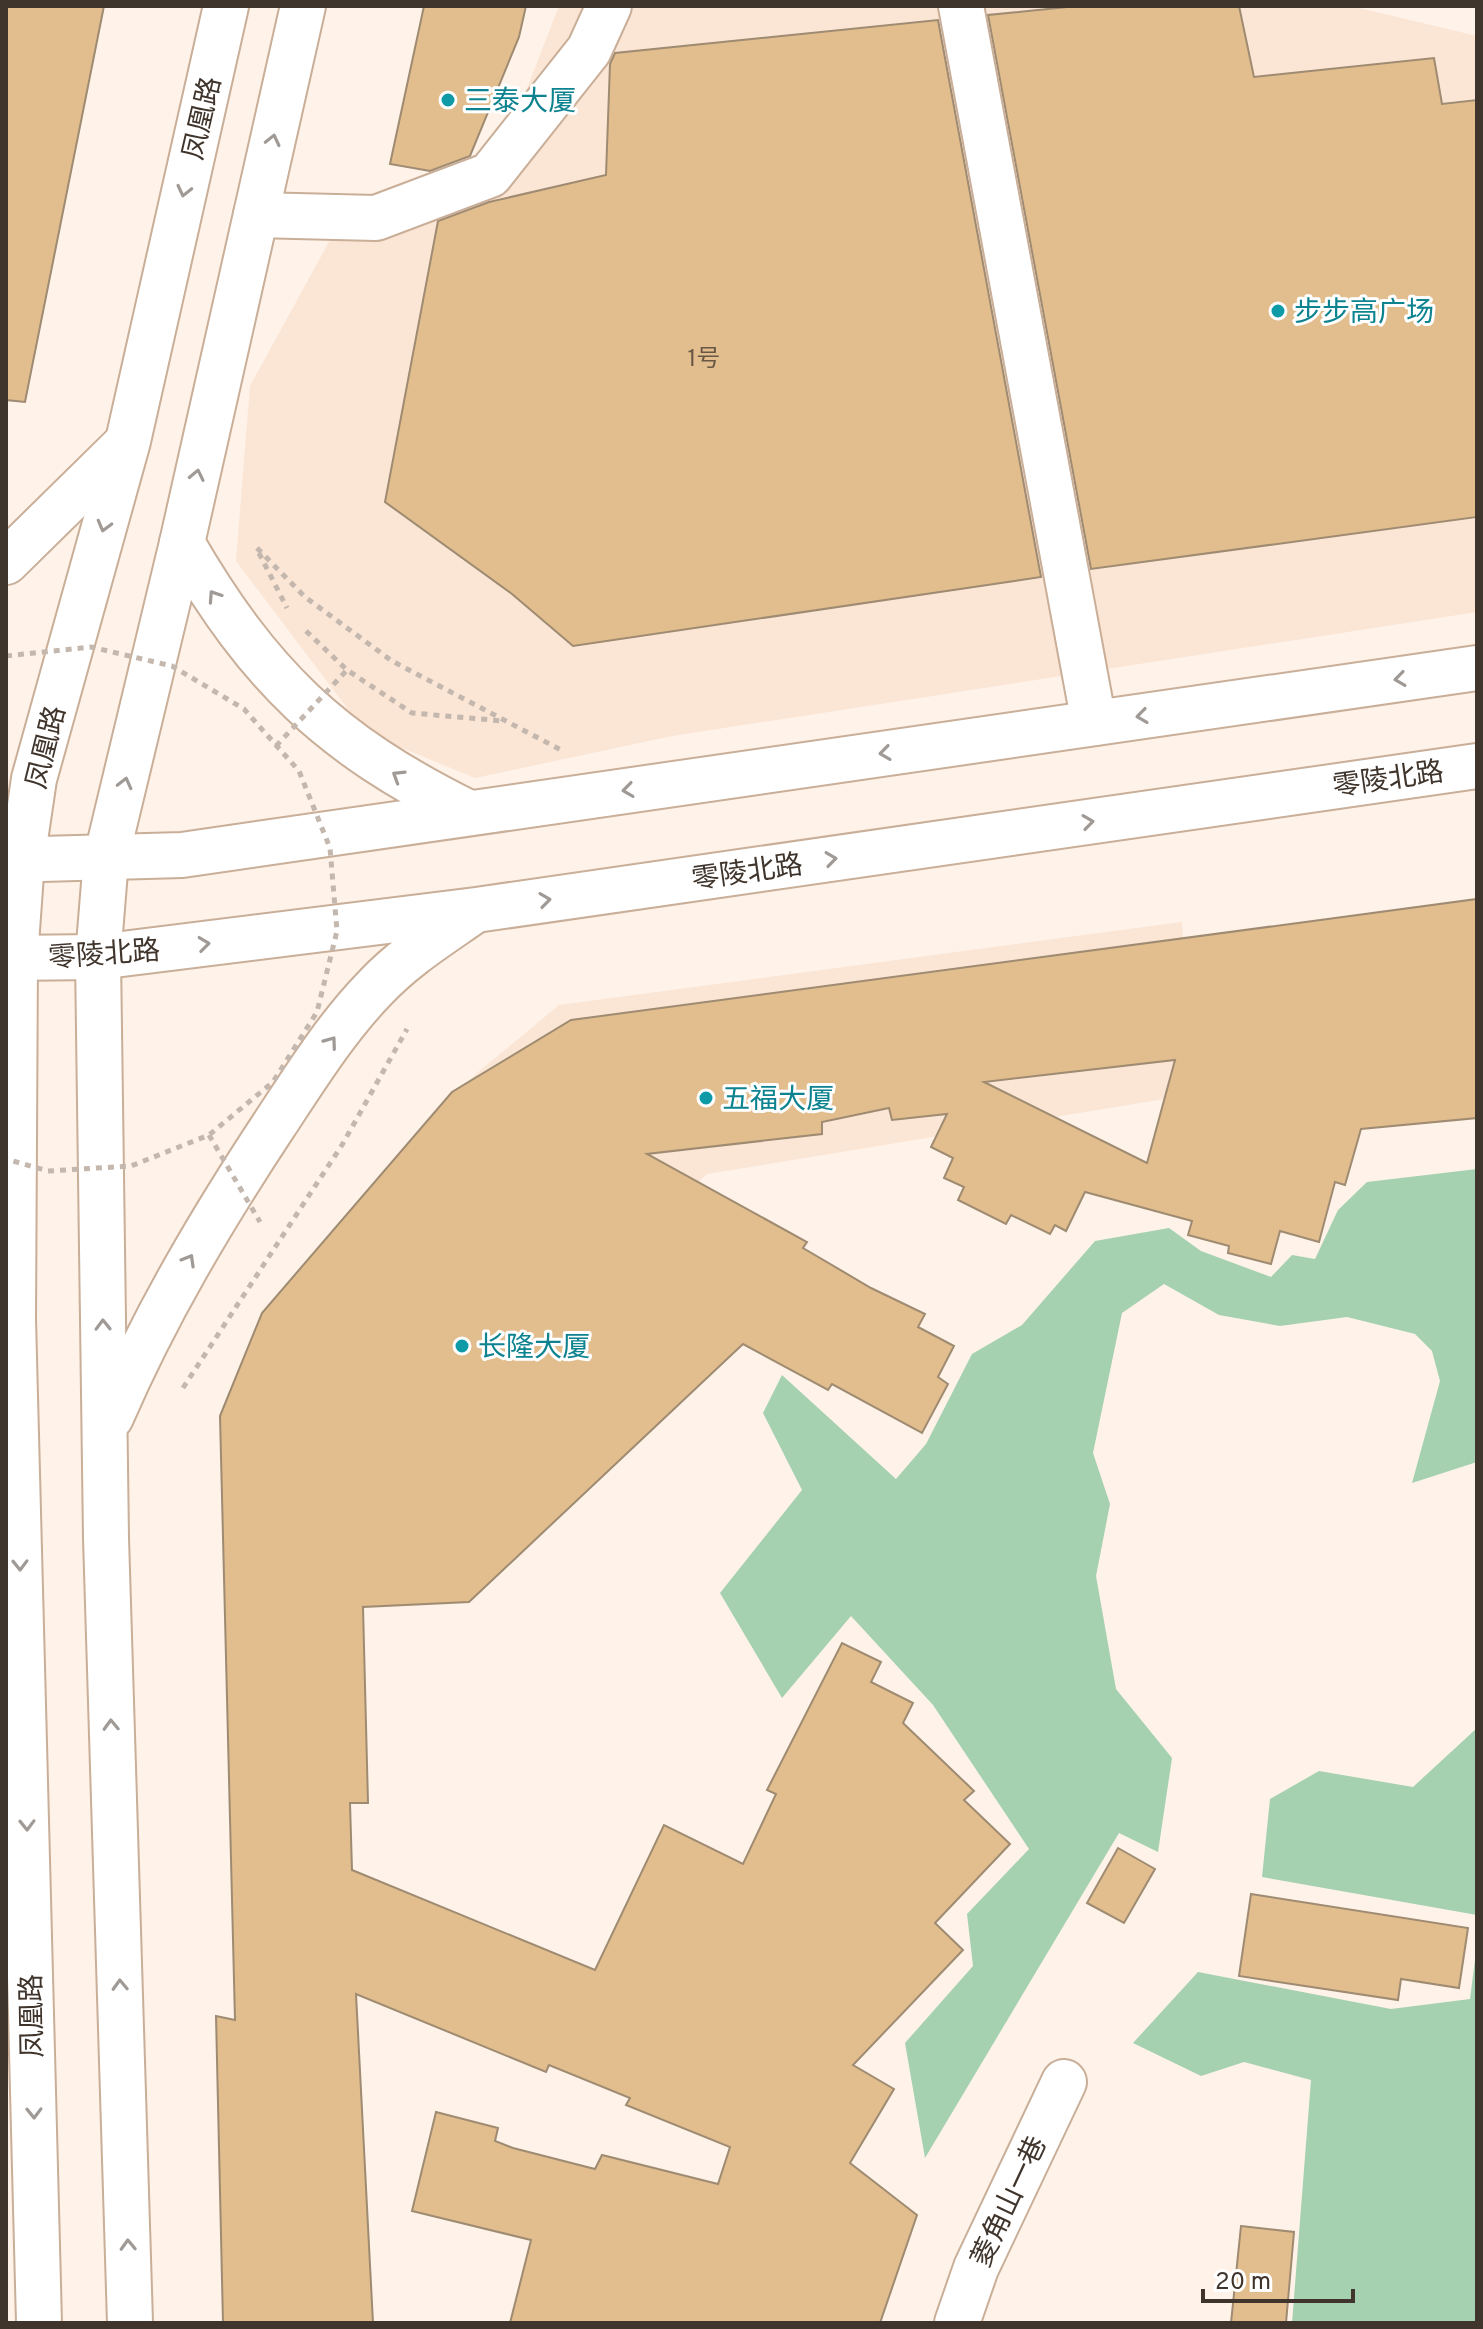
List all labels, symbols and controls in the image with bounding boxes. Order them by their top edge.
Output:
street label: 凤凰路 [177,74,231,164]
place label: 三泰大厦 [464,85,576,121]
marker: 三泰大厦 [439,91,457,109]
one-way arrow [264,134,281,147]
one-way arrow [176,184,193,198]
place label: 步步高广场 [1294,296,1434,332]
marker: 步步高广场 [1269,302,1287,320]
house number: 1号 [688,345,720,375]
one-way arrow [188,469,205,483]
one-way arrow [97,518,114,532]
one-way arrow [209,591,224,605]
one-way arrow [1393,670,1407,687]
street label: 凤凰路 [20,703,76,793]
one-way arrow [1136,707,1149,724]
one-way arrow [878,744,892,761]
street label: 零陵北路 [1330,755,1446,807]
one-way arrow [392,771,407,786]
one-way arrow [115,777,132,790]
one-way arrow [621,781,634,798]
one-way arrow [1081,814,1095,831]
street label: 零陵北路 [689,848,805,900]
one-way arrow [824,851,837,868]
one-way arrow [539,892,552,909]
street label: 零陵北路 [47,934,161,978]
one-way arrow [198,935,211,952]
one-way arrow [321,1036,336,1051]
place label: 五福大厦 [722,1083,834,1119]
marker: 五福大厦 [697,1089,715,1107]
one-way arrow [179,1254,195,1269]
one-way arrow [95,1318,112,1331]
place label: 长隆大厦 [478,1331,590,1367]
marker: 长隆大厦 [453,1337,471,1355]
one-way arrow [12,1559,29,1572]
one-way arrow [103,1718,120,1731]
one-way arrow [18,1819,35,1832]
street label: 凤凰路 [15,1974,53,2058]
one-way arrow [111,1978,128,1991]
one-way arrow [25,2107,42,2120]
street label: 菱角山一巷 [965,2131,1057,2273]
one-way arrow [119,2238,136,2251]
scale bar [1203,2253,1353,2303]
text: 20 m [1215,2268,1271,2298]

